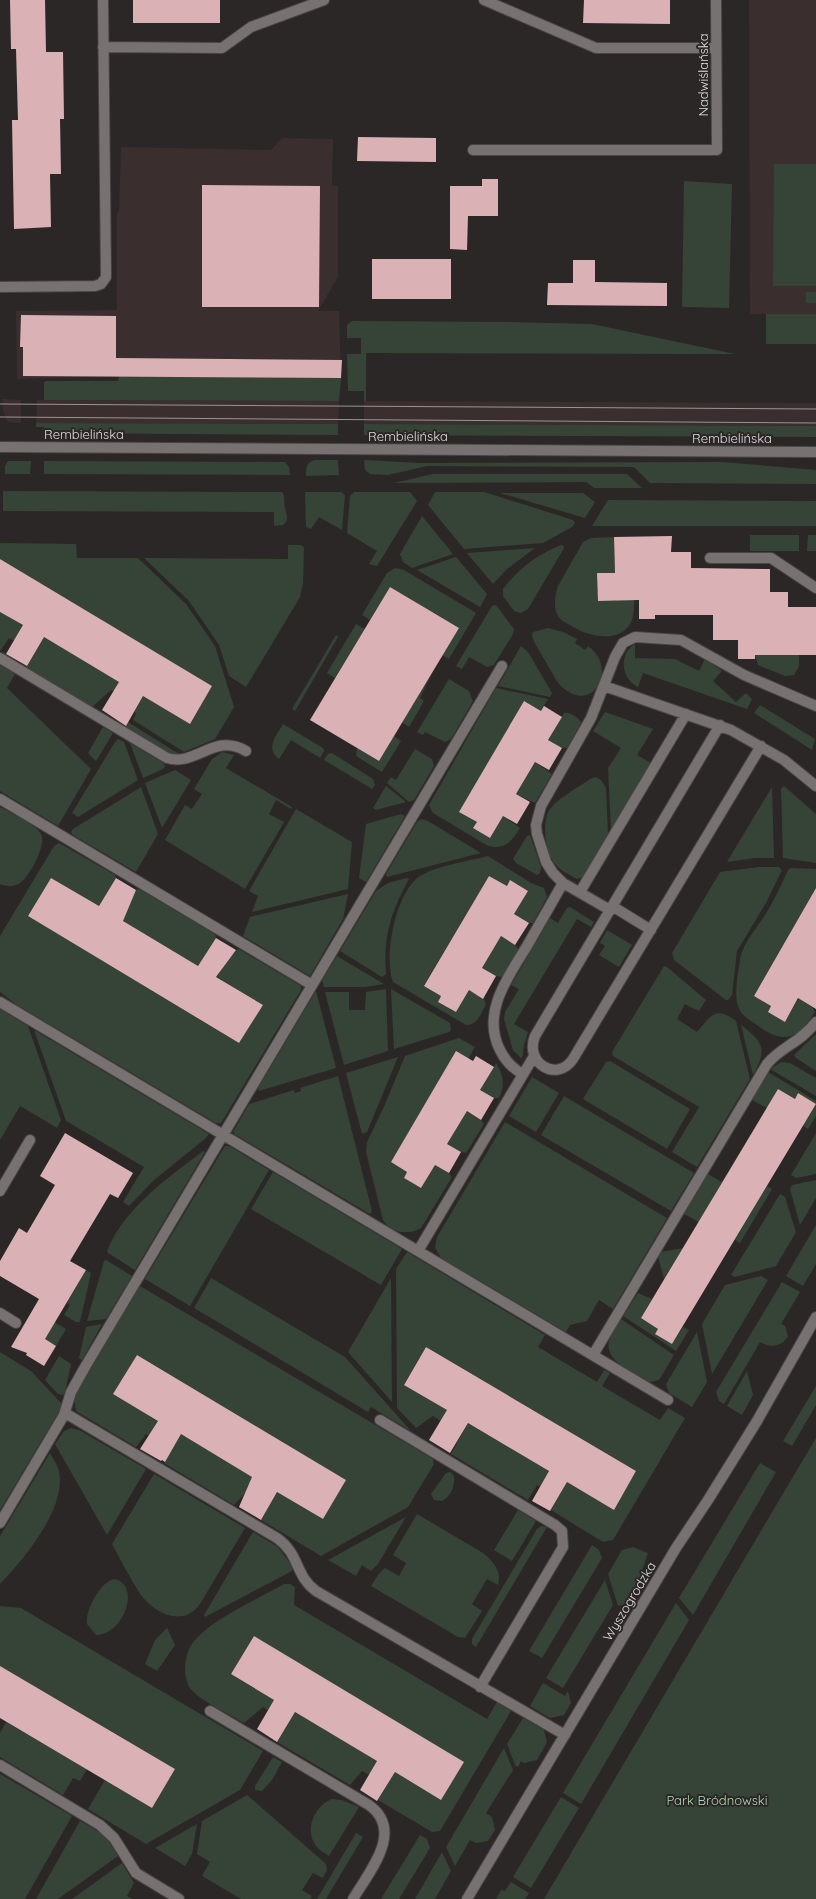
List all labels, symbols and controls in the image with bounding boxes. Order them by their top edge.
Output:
street label: Nadwiślańska [695,33,711,117]
street label: Rembielińska [44,426,124,442]
street label: Rembielińska [368,428,448,444]
street label: Rembielińska [692,430,772,446]
street label: Wyszogrodzka [599,1559,659,1643]
park label: Park Bródnowski [666,1792,768,1808]

